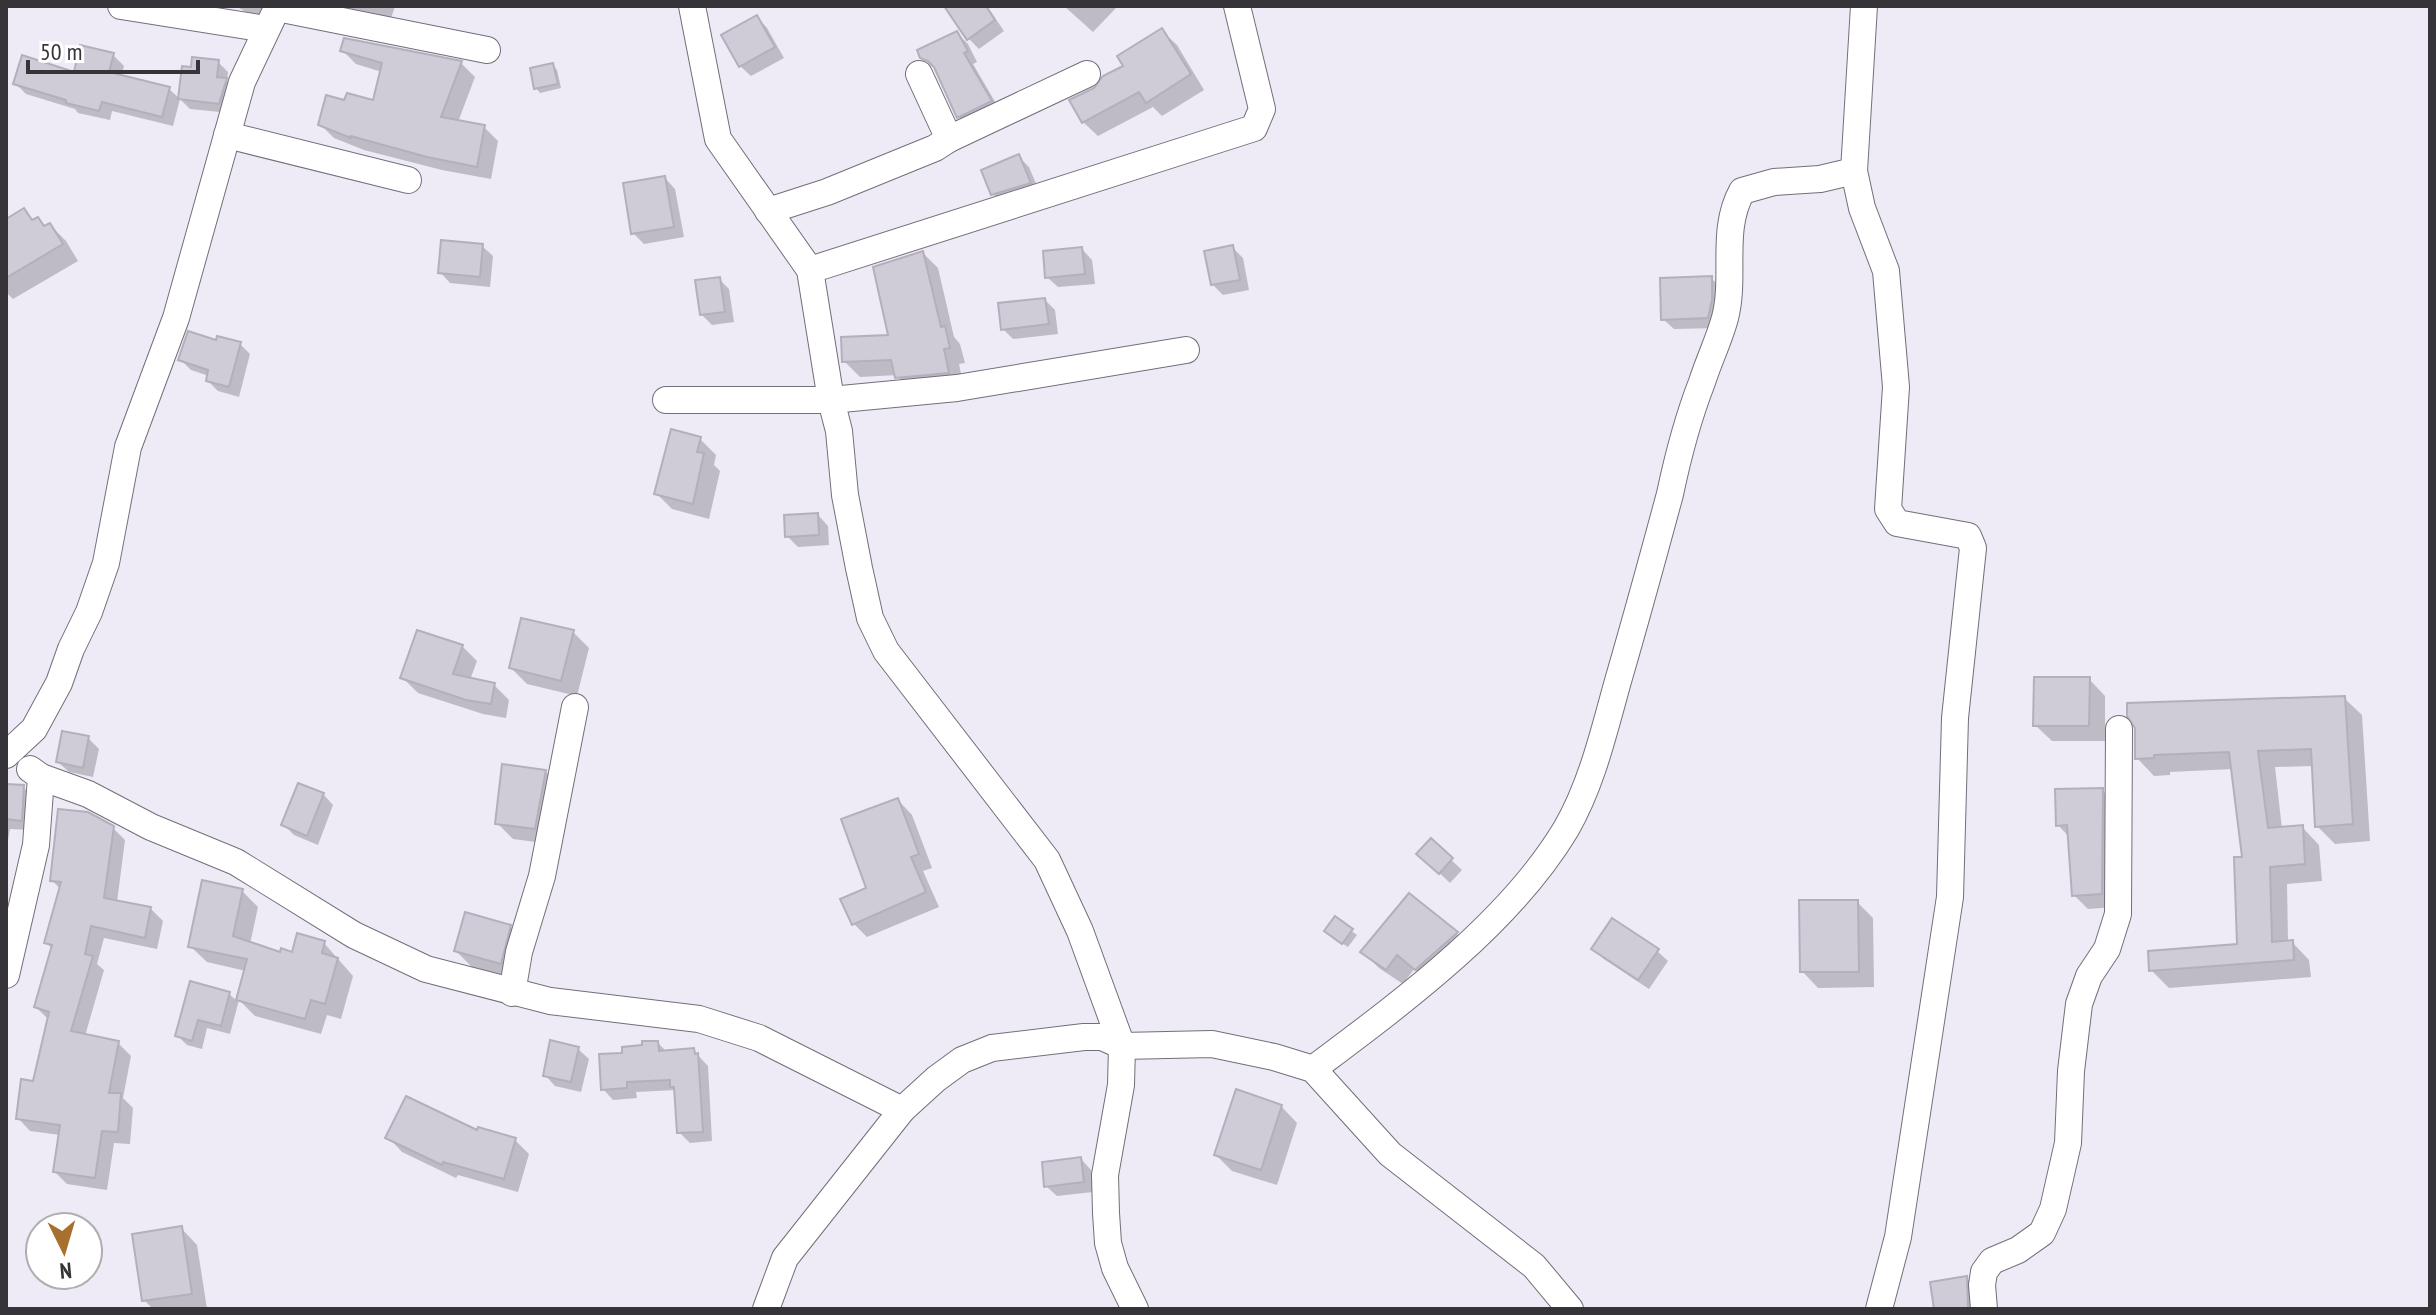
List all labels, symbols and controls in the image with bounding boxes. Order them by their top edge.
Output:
scale bar [28,24,198,74]
text: 50 m [40,36,82,67]
north arrow [24,1211,104,1291]
text: N [59,1256,73,1285]

